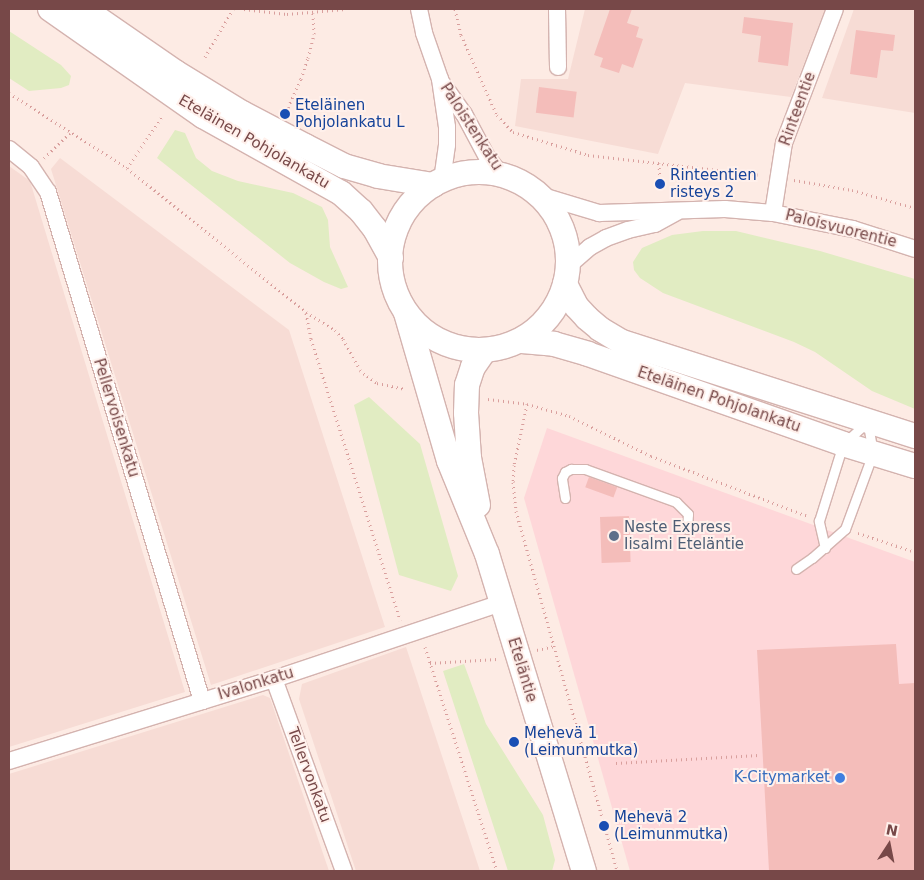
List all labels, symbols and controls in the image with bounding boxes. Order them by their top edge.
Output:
street label: Rinteentie [776,70,820,148]
street label: Paloistenkatu [436,80,506,174]
street label: Eteläinen Pohjolankatu [175,91,333,193]
place label: Eteläinen Pohjolankatu L [295,96,405,131]
marker: Eteläinen Pohjolankatu L [279,108,291,120]
place label: Rinteentien risteys 2 [670,166,757,201]
marker: Rinteentien risteys 2 [654,178,666,190]
street label: Paloisvuorentie [783,206,899,252]
street label: Pellervoisenkatu [89,356,143,480]
street label: Eteläinen Pohjolankatu [635,364,803,436]
place label: Neste Express Iisalmi Eteläntie [624,518,744,553]
marker: Neste Express Iisalmi Eteläntie [608,530,620,542]
street label: Eteläntie [504,635,540,705]
street label: Ivalonkatu [216,664,296,704]
place label: Mehevä 1 (Leimunmutka) [524,724,638,759]
street label: Tellervonkatu [283,725,335,825]
marker: Mehevä 1 (Leimunmutka) [508,736,520,748]
place label: K-Citymarket [734,769,830,787]
marker: K-Citymarket [834,772,846,784]
place label: Mehevä 2 (Leimunmutka) [614,808,728,843]
marker: Mehevä 2 (Leimunmutka) [598,820,610,832]
north arrow [864,820,914,870]
text: N [885,821,899,839]

